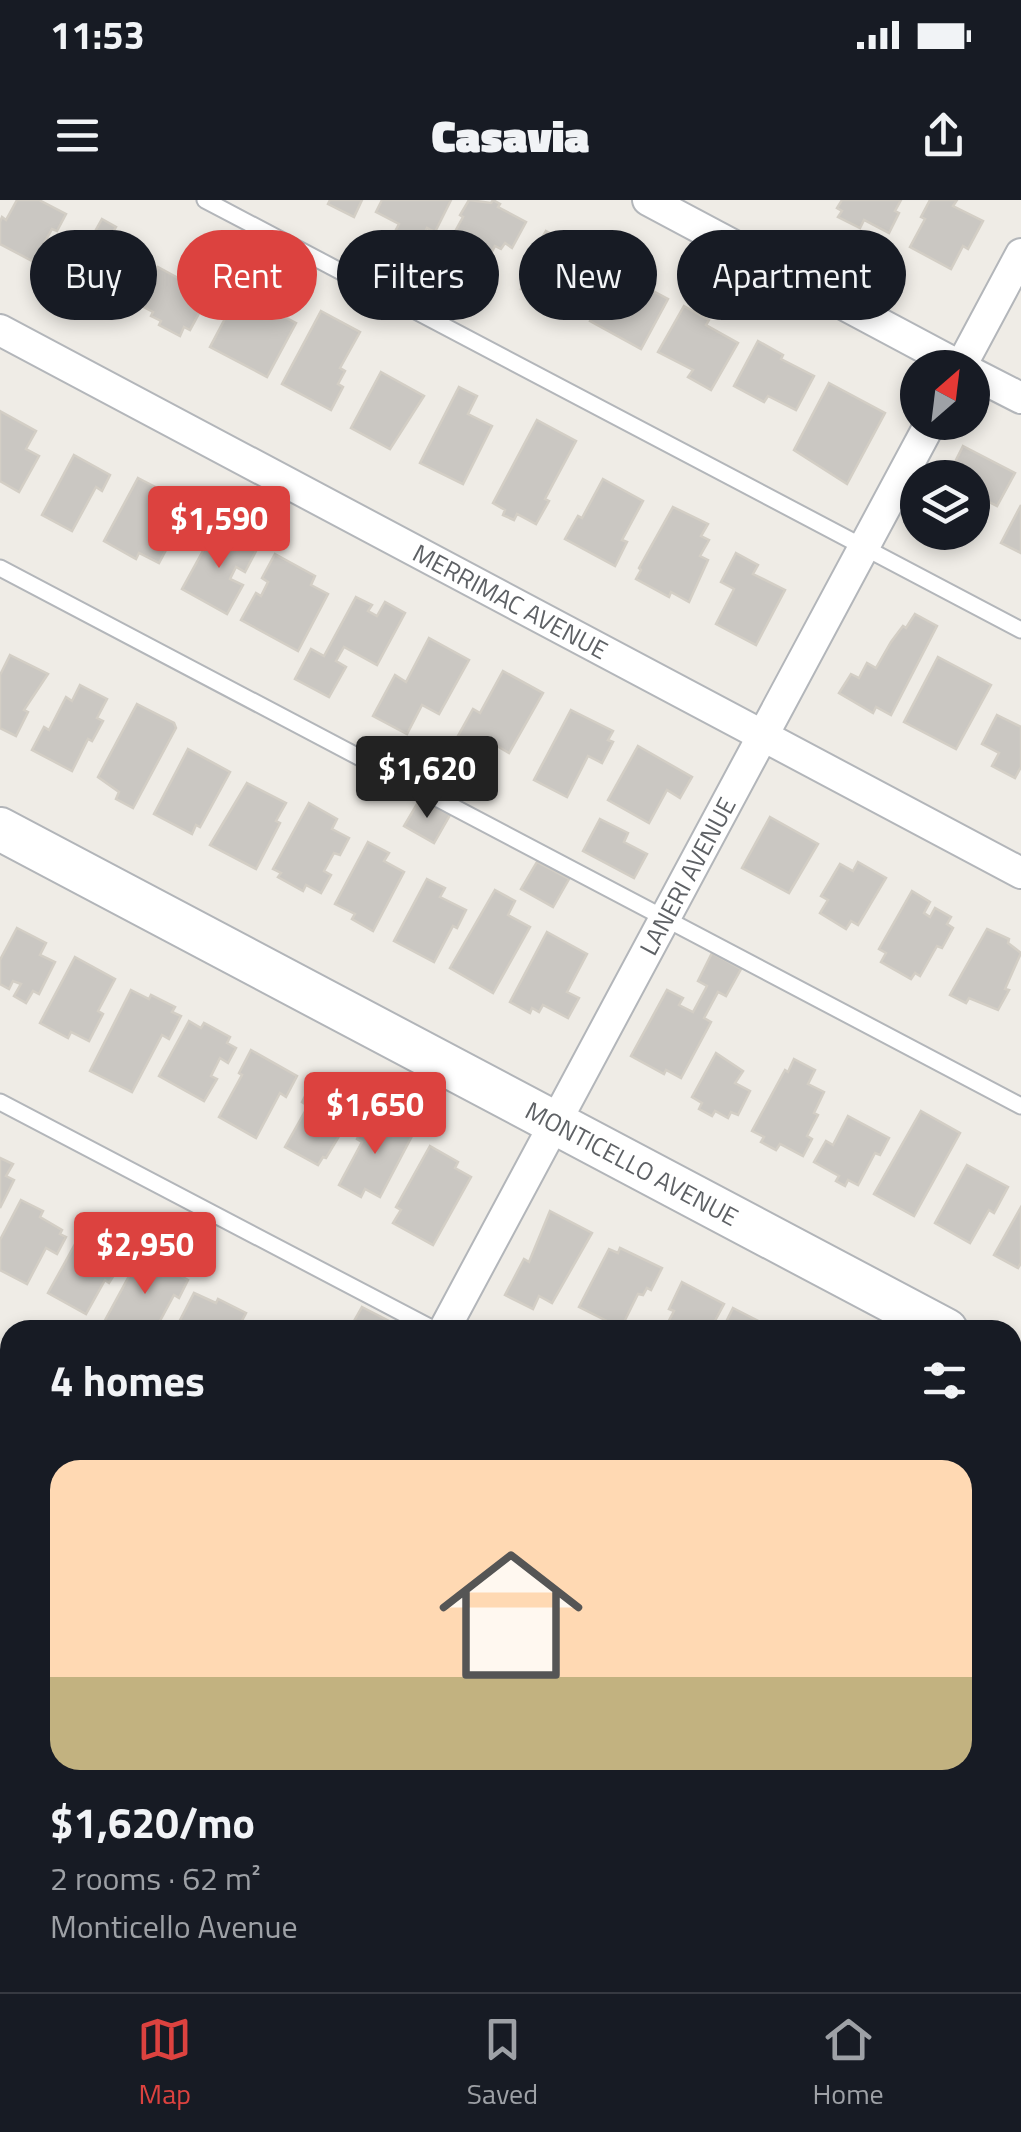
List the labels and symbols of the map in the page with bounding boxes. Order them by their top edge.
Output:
north arrow [900,350,990,440]
pin: $1,590 [138,486,300,571]
street label: MERRIMAC AVENUE [406,534,615,669]
pin: $1,620 [346,736,508,821]
street label: LANERI AVENUE [630,790,745,962]
pin: $1,650 [294,1072,456,1157]
street label: MONTICELLO AVENUE [519,1092,745,1236]
pin: $2,950 [64,1212,226,1297]

